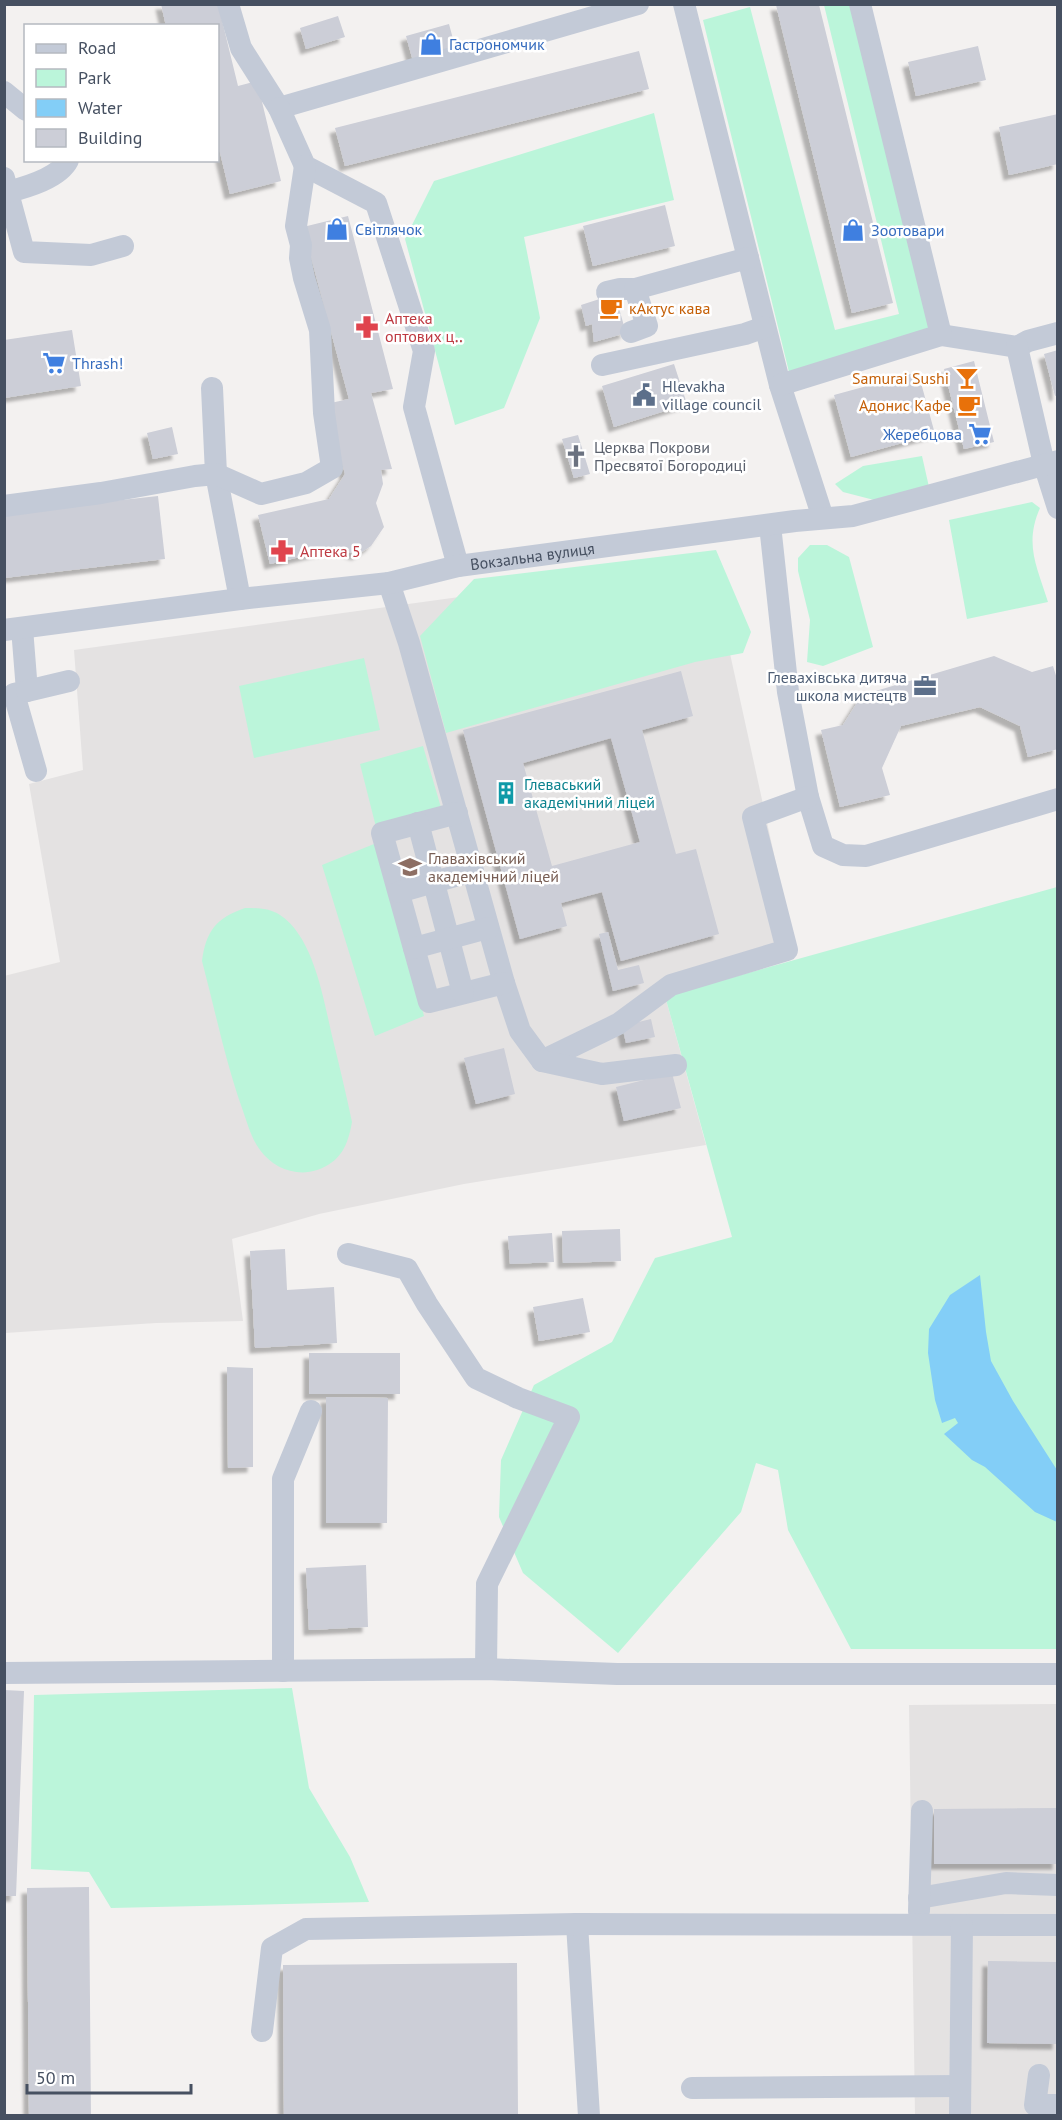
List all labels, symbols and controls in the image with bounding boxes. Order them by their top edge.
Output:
legend [24,24,219,162]
shop icon: Гастрономчик [418,31,444,57]
place label: Гастрономчик [449,34,545,54]
text: Road [78,36,116,59]
text: Park [78,66,111,89]
text: Water [78,96,122,119]
text: Building [78,126,142,149]
shop icon: Світлячок [324,216,350,242]
shop icon: Зоотовари [840,217,866,243]
place label: Світлячок [355,219,423,239]
place label: Зоотовари [871,220,945,240]
cafe icon: кАктус кава [598,295,624,321]
place label: кАктус кава [629,298,710,318]
place label: Аптека оптових ц‥ [385,308,463,346]
pharmacy icon: Аптека оптових ц‥ [354,314,380,340]
supermarket icon: Thrash! [41,350,67,376]
place label: Thrash! [72,353,123,373]
bar icon: Samurai Sushi [954,365,980,391]
place label: Samurai Sushi [852,368,949,388]
place label: Hlevakha village council [662,376,762,414]
public building icon: Hlevakha village council [631,382,657,408]
cafe icon: Адонис Кафе [956,392,982,418]
place label: Адонис Кафе [859,395,951,415]
supermarket icon: Жеребцова [967,421,993,447]
place label: Жеребцова [882,424,962,444]
place label: Церква Покрови Пресвятої Богородиці [594,437,747,475]
church icon: Церква Покрови Пресвятої Богородиці [563,443,589,469]
pharmacy icon: Аптека 5 [269,538,295,564]
street label: Вокзальна вулиця [469,538,596,574]
place label: Аптека 5 [300,541,361,561]
place label: Глевахівська дитяча школа мистецтв [767,667,907,705]
office icon: Глевахівська дитяча школа мистецтв [912,673,938,699]
place label: Глеваський академічний ліцей [524,774,655,812]
building icon: Глеваський академічний ліцей [493,780,519,806]
place label: Главахівський академічний ліцей [428,848,559,886]
school or university icon: Главахівський академічний ліцей [397,854,423,880]
scale bar [27,2057,190,2095]
text: 50 m [36,2066,75,2089]

